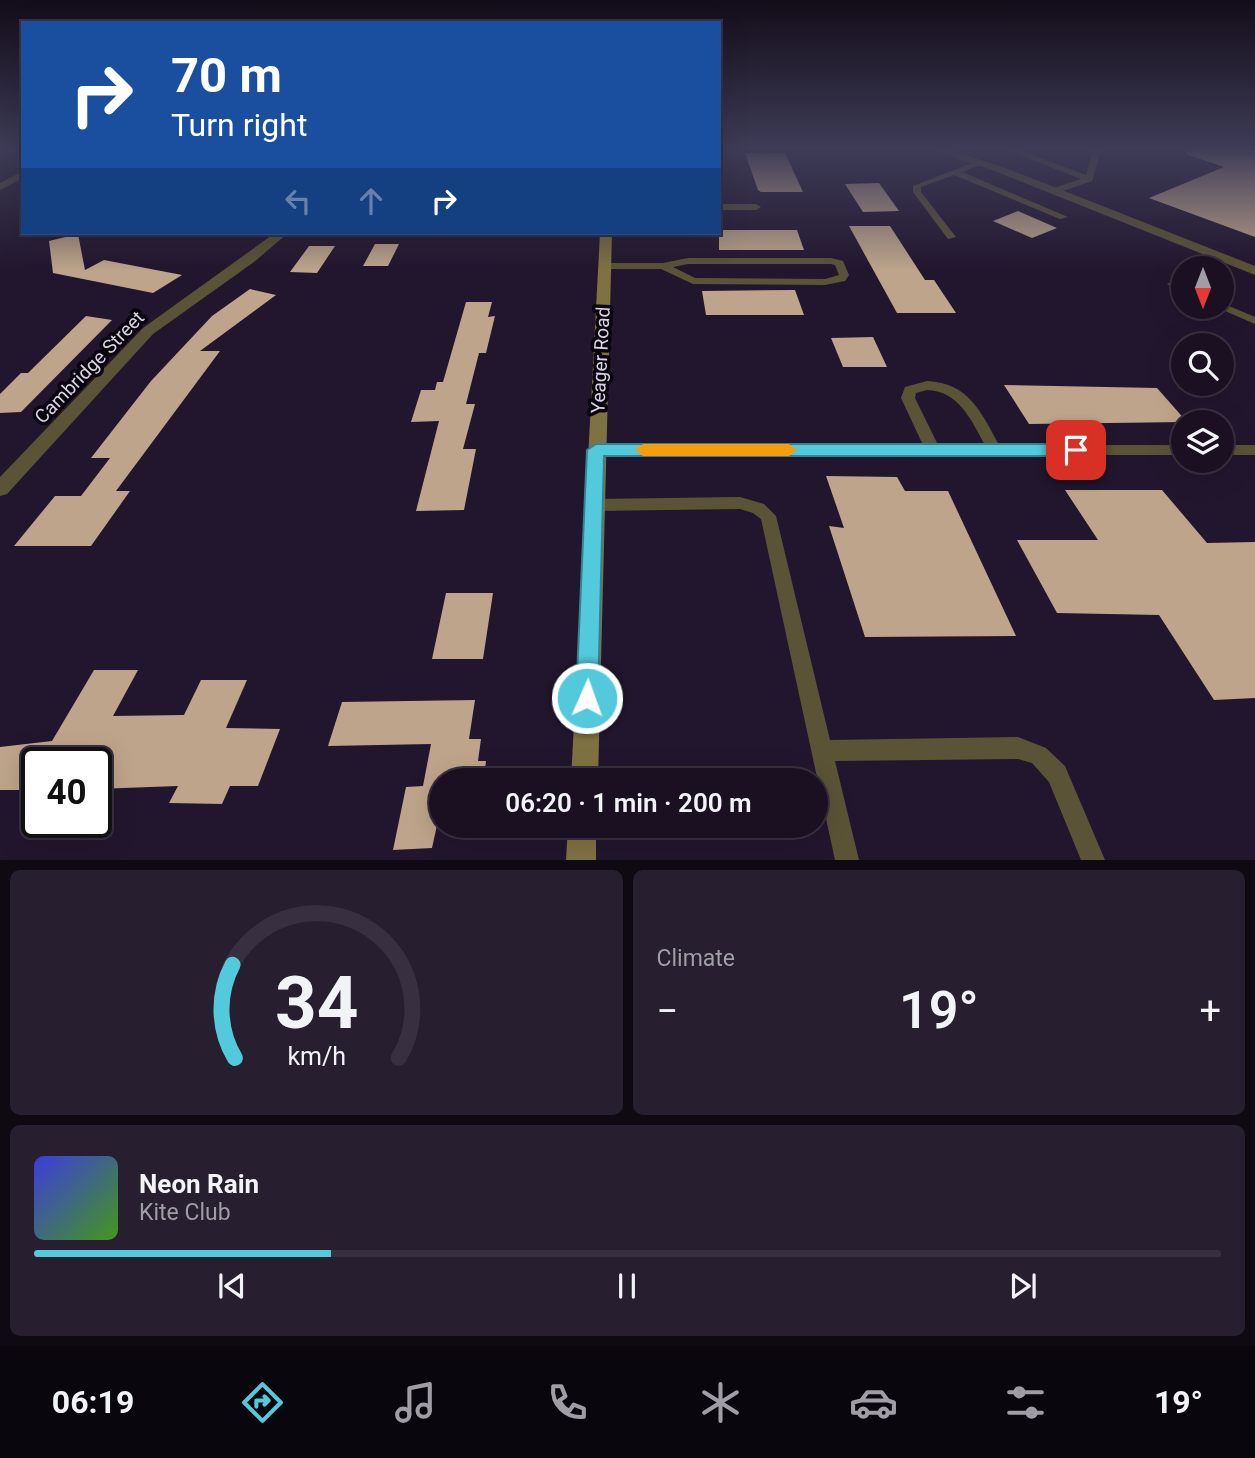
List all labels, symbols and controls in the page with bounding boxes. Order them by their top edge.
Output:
text: 70 m [171,47,282,104]
icon: right [56,49,147,140]
text: Turn right [171,106,307,144]
icon: left [279,182,317,220]
icon: ahead [352,182,390,220]
icon: right [425,182,463,220]
north arrow [1171,256,1234,318]
map controls [1171,256,1234,473]
street label: Cambridge Street [30,306,149,428]
street label: Yeager Road [586,306,615,414]
button: search [1171,333,1234,396]
button: layers [1171,410,1234,473]
pin [1046,420,1106,480]
icon: arrive [1057,431,1095,469]
position arrow [550,661,624,735]
speed limit sign: 40 [21,747,112,838]
text: 06:20 · 1 min · 200 m [505,788,752,818]
text: Climate [657,945,735,972]
text: 34 [274,961,358,1047]
text: 19° [899,980,979,1041]
text: − [657,989,678,1033]
text: + [1199,989,1221,1033]
text: km/h [287,1042,346,1071]
text: Neon Rain [139,1169,259,1199]
text: Kite Club [139,1199,231,1226]
icon: previous [213,1267,251,1305]
icon: pause [608,1267,646,1305]
icon: next [1004,1267,1042,1305]
icon: directions [238,1378,287,1427]
icon: music [391,1378,440,1427]
icon: phone [543,1378,592,1427]
icon: climate [696,1378,745,1427]
icon: car [849,1378,898,1427]
icon: filters [1001,1378,1050,1427]
text: 06:19 [52,1383,134,1421]
text: 19° [1154,1383,1203,1421]

